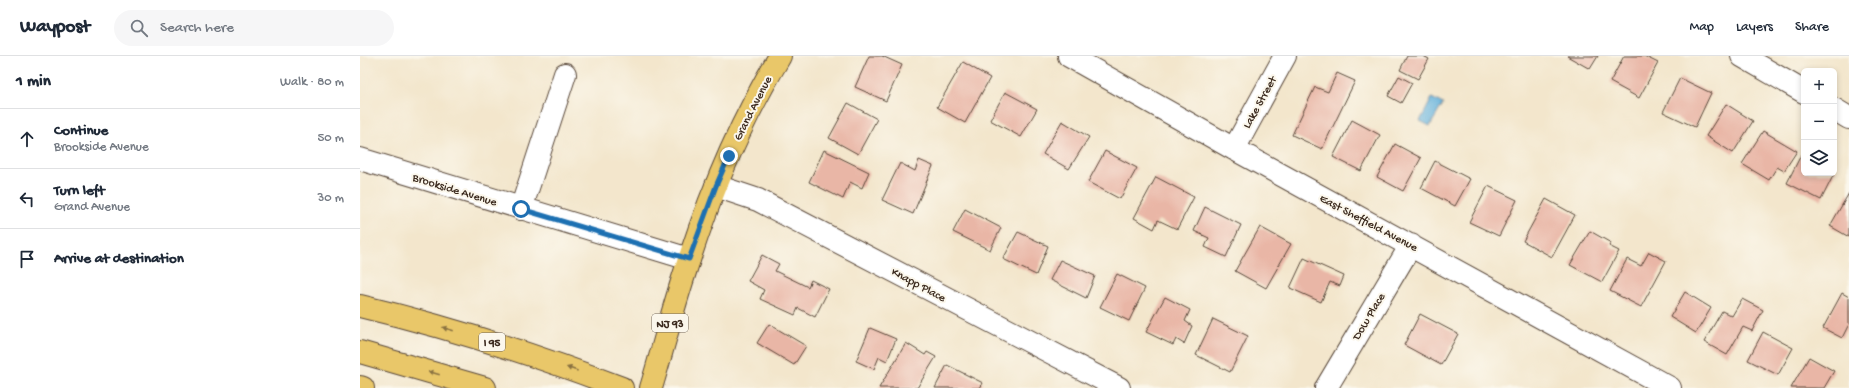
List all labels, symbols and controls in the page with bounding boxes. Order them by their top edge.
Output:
search box [114,10,394,46]
text: Waypost [20,16,90,39]
icon: search [128,17,150,39]
text: Search here [160,19,234,37]
text: Map [1690,19,1714,36]
text: Layers [1736,19,1773,36]
text: Share [1795,19,1829,36]
map controls [1801,68,1837,176]
button: + [1801,68,1837,104]
text: 1 min [16,72,51,92]
street label: Lake Street [1241,73,1281,131]
street label: Grand Avenue [732,74,776,143]
text: Walk · 80 m [280,75,344,90]
button: − [1801,104,1837,140]
text: Continue [54,122,108,140]
icon: ahead [16,128,38,150]
text: 50 m [317,131,344,146]
text: Brookside Avenue [54,140,149,155]
button: layers [1801,140,1837,176]
route end [720,147,738,165]
street label: Brookside Avenue [410,171,499,211]
text: Turn left [54,182,105,200]
icon: left [16,188,38,210]
text: 30 m [318,191,344,206]
street label: East Sheffield Avenue [1317,192,1420,256]
text: Grand Avenue [54,200,130,215]
route start [512,200,530,218]
icon: arrive [16,248,38,270]
text: Arrive at destination [54,250,184,268]
street label: Knapp Place [888,266,948,306]
street label: Dow Place [1350,290,1390,344]
road number: NJ 93 [652,314,688,332]
one-way arrow [442,326,454,332]
road number: I 95 [479,333,505,351]
one-way arrow [566,366,578,372]
one-way arrow [428,370,440,376]

